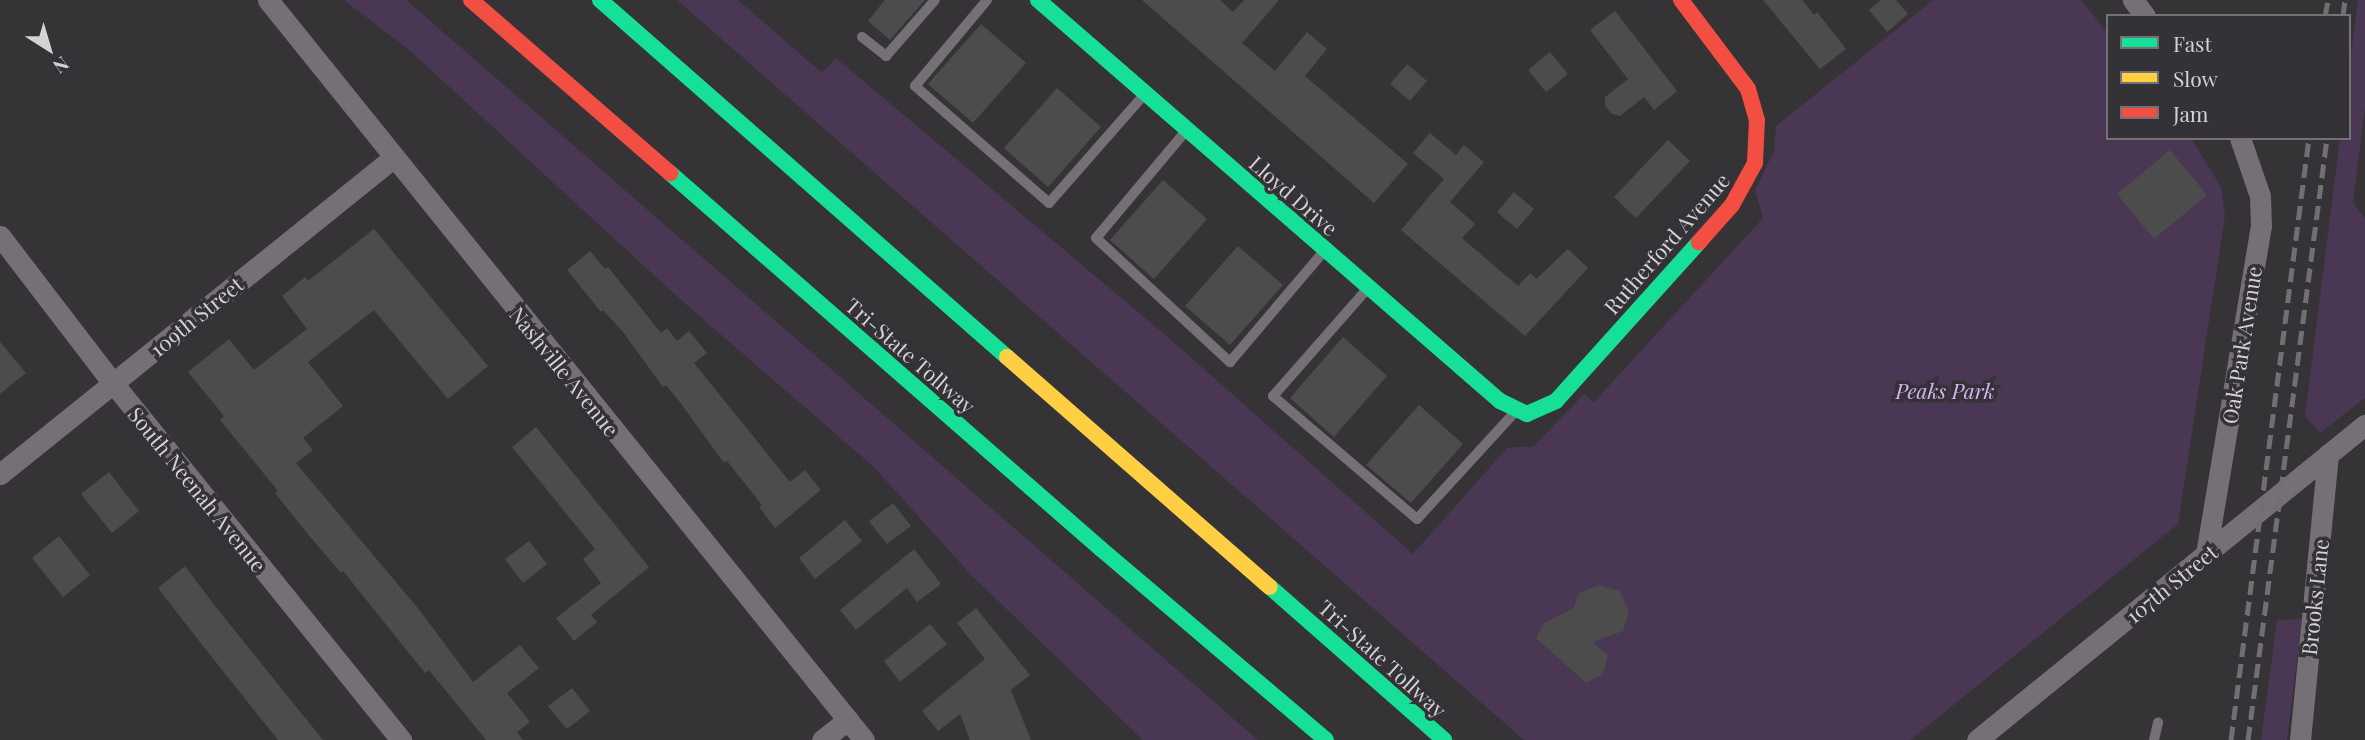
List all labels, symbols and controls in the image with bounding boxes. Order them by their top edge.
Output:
north arrow [14,14,84,84]
legend [2106,14,2351,140]
text: Fast [2173,29,2212,57]
text: N [48,51,75,80]
text: Slow [2173,64,2218,92]
text: Jam [2173,99,2209,127]
street label: Lloyd Drive [1245,150,1343,240]
street label: Rutherford Avenue [1598,167,1734,319]
street label: Oak Park Avenue [2216,264,2266,426]
street label: 109th Street [144,271,248,361]
street label: Tri-State Tollway [841,292,981,418]
street label: Nashville Avenue [505,301,625,441]
park label: Peaks Park [1895,377,1995,403]
street label: South Neenah Avenue [124,401,272,577]
street label: Brooks Lane [2295,538,2333,656]
street label: 107th Street [2120,539,2222,627]
street label: Tri-State Tollway [1314,594,1452,722]

